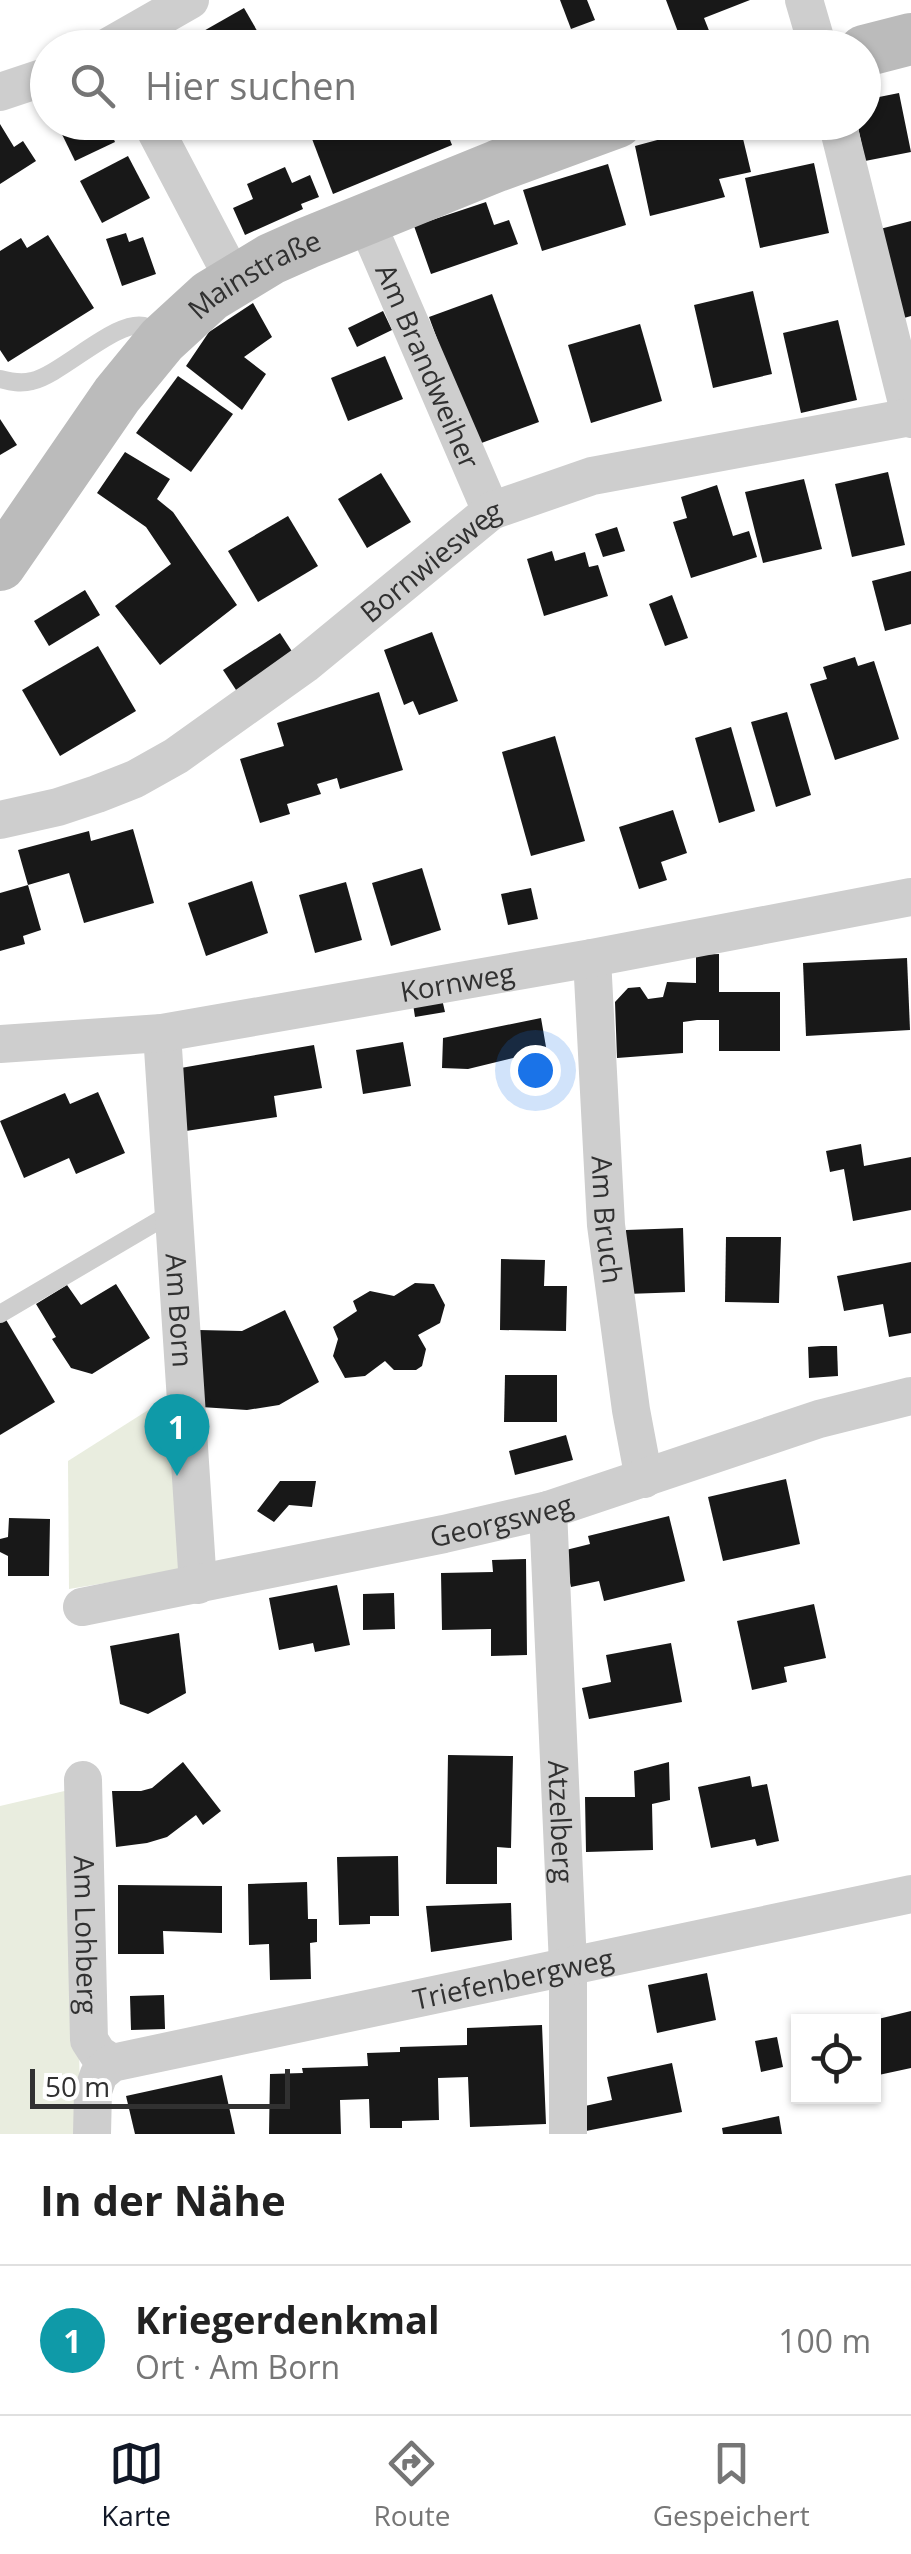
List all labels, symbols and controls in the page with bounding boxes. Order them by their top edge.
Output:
search box [30,30,881,140]
icon: search [65,58,120,113]
text: Hier suchen [145,59,357,111]
street label: Mainstraße [179,221,326,327]
street label: Am Brandweiher [368,258,489,475]
street label: Bornwiesweg [352,490,506,630]
street label: Kornweg [397,953,517,1010]
your location [510,1045,561,1096]
street label: Am Bruch [583,1155,633,1286]
street label: Am Born [157,1252,203,1369]
pin: 1 [144,1394,210,1476]
street label: Georgsweg [426,1484,578,1555]
street label: Atzelberg [540,1759,583,1884]
street label: Am Lohberg [66,1855,107,2015]
street label: Triefenbergweg [409,1938,617,2018]
map controls [791,2014,881,2104]
button: locate [791,2014,881,2104]
scale bar [30,2064,290,2108]
text: 50 m [45,2067,110,2105]
text: In der Nähe [40,2171,286,2228]
text: Kriegerdenkmal [135,2293,440,2345]
text: 1 [63,2319,82,2362]
text: 100 m [778,2319,871,2362]
text: Ort · Am Born [135,2345,340,2388]
tab: Karte [101,2436,171,2534]
tab: Route [373,2436,450,2534]
tab: Gespeichert [653,2436,810,2534]

